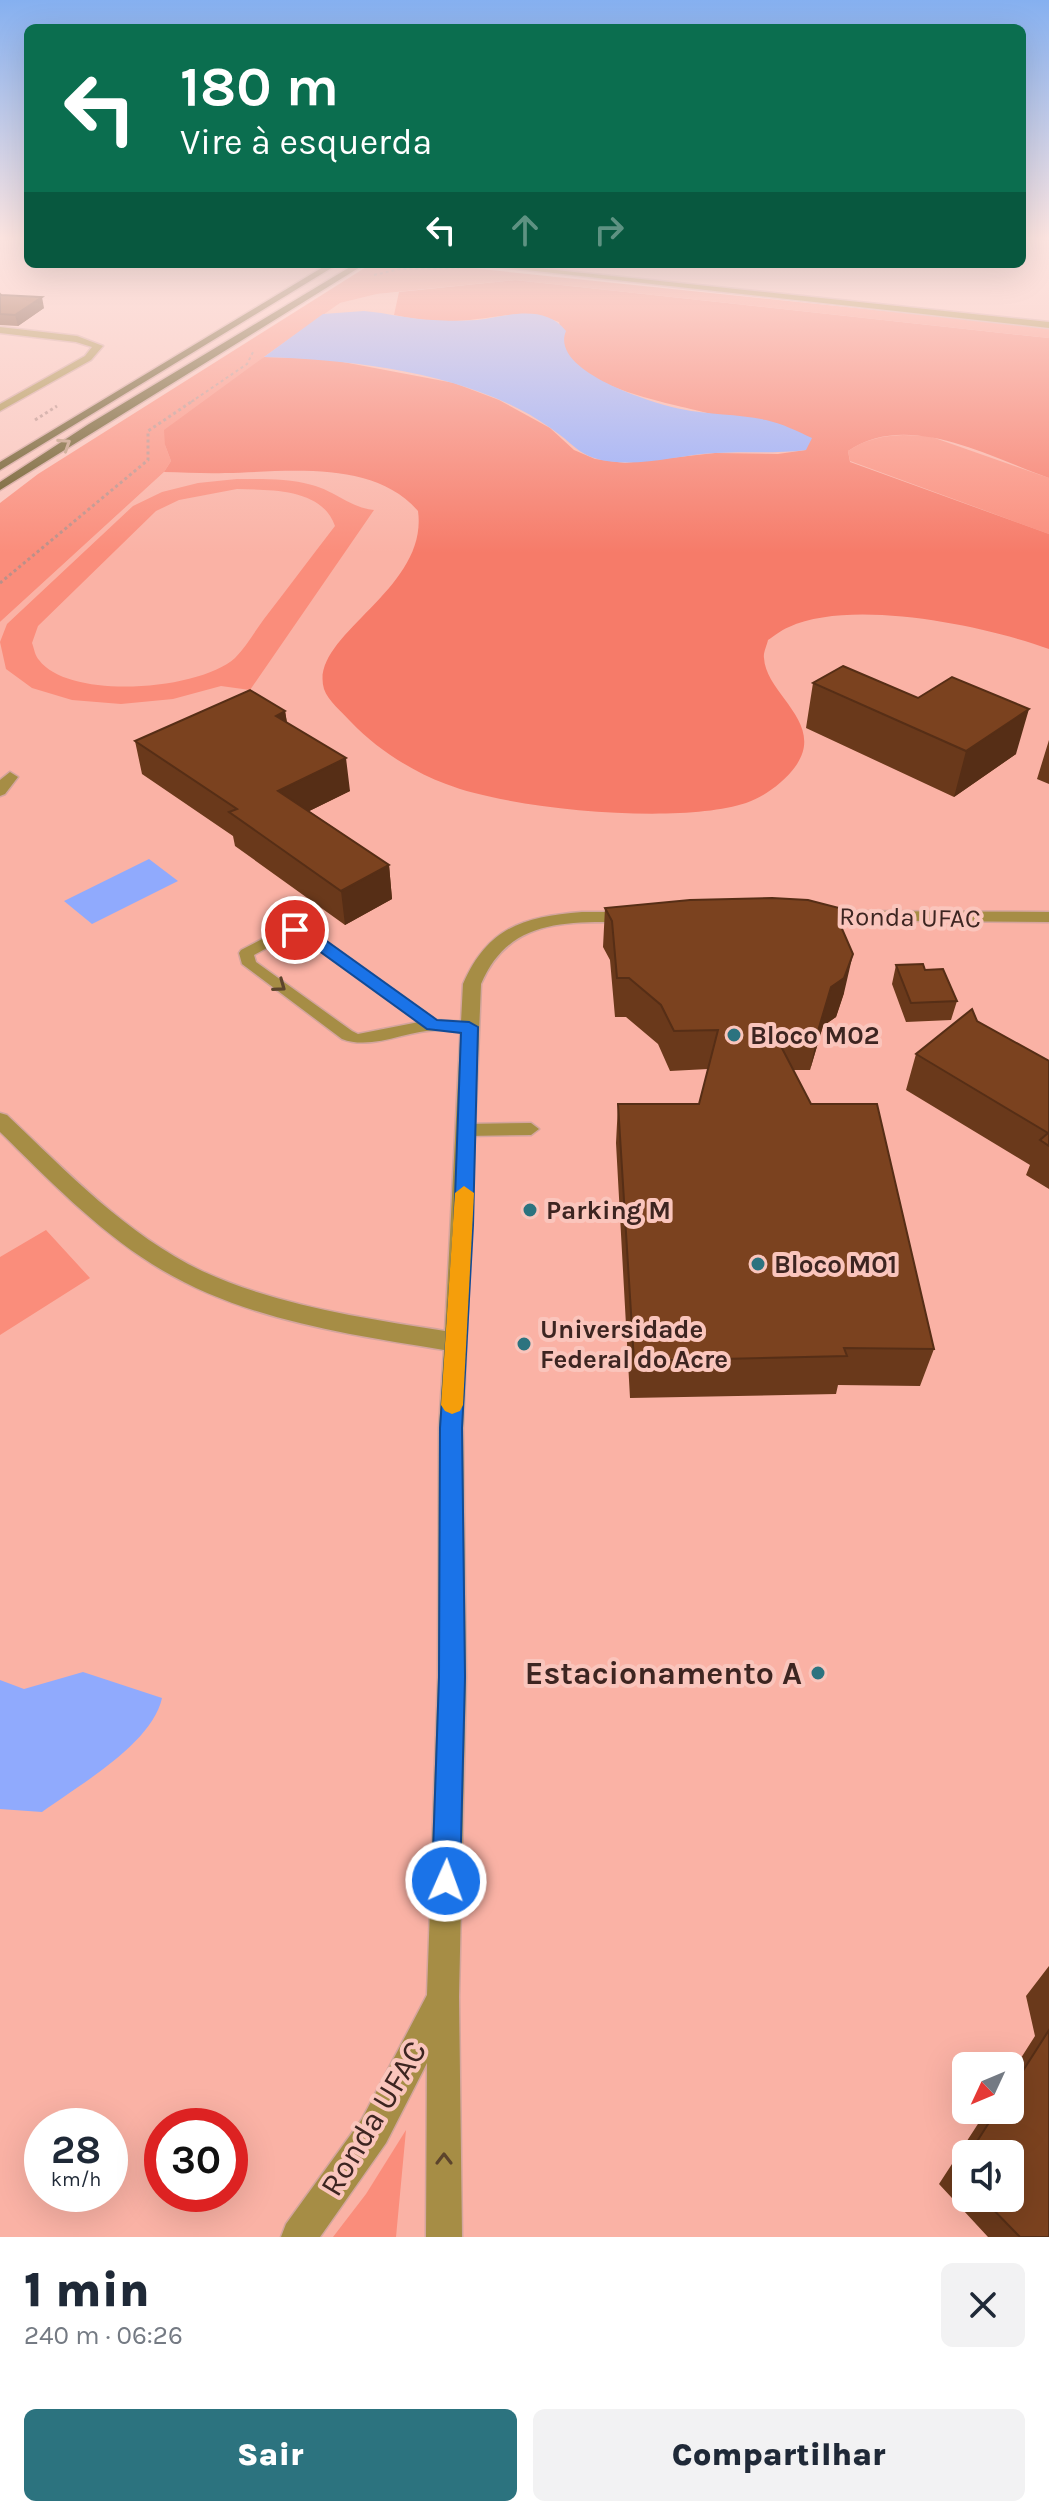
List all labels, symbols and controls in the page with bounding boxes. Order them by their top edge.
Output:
text: 180 m [180,54,339,119]
icon: left [48,56,152,160]
text: Vire à esquerda [180,121,432,163]
icon: left [419,208,463,252]
icon: ahead [503,208,547,252]
icon: right [587,208,631,252]
one-way arrow [56,438,71,453]
pin [261,896,329,964]
street label: Ronda UFAC [839,901,981,934]
icon: arrive [273,908,317,952]
one-way arrow [271,976,286,991]
place label: Bloco M02 [750,1020,879,1051]
marker: Bloco M02 [725,1026,743,1044]
place label: Parking M [546,1195,671,1226]
marker: Parking M [521,1201,539,1219]
place label: Bloco M01 [774,1249,897,1280]
marker: Bloco M01 [749,1255,767,1273]
place label: Universidade Federal do Acre [540,1314,728,1375]
marker: Universidade Federal do Acre [515,1335,533,1353]
place label: Estacionamento A [525,1655,802,1692]
marker: Estacionamento A [809,1664,827,1682]
position arrow [404,1839,488,1923]
street label: Ronda UFAC [313,2034,434,2203]
north arrow [952,2052,1024,2124]
map controls [952,2052,1024,2212]
speed limit sign: 30 [144,2108,248,2212]
text: 28 [51,2126,101,2173]
button: sound [952,2140,1024,2212]
one-way arrow [435,2152,452,2165]
text: km/h [51,2168,101,2191]
text: 1 min [24,2262,150,2318]
button: close [941,2263,1025,2347]
text: 240 m · 06:26 [24,2320,183,2351]
button: Sair [24,2409,517,2501]
button: Compartilhar [533,2409,1025,2501]

